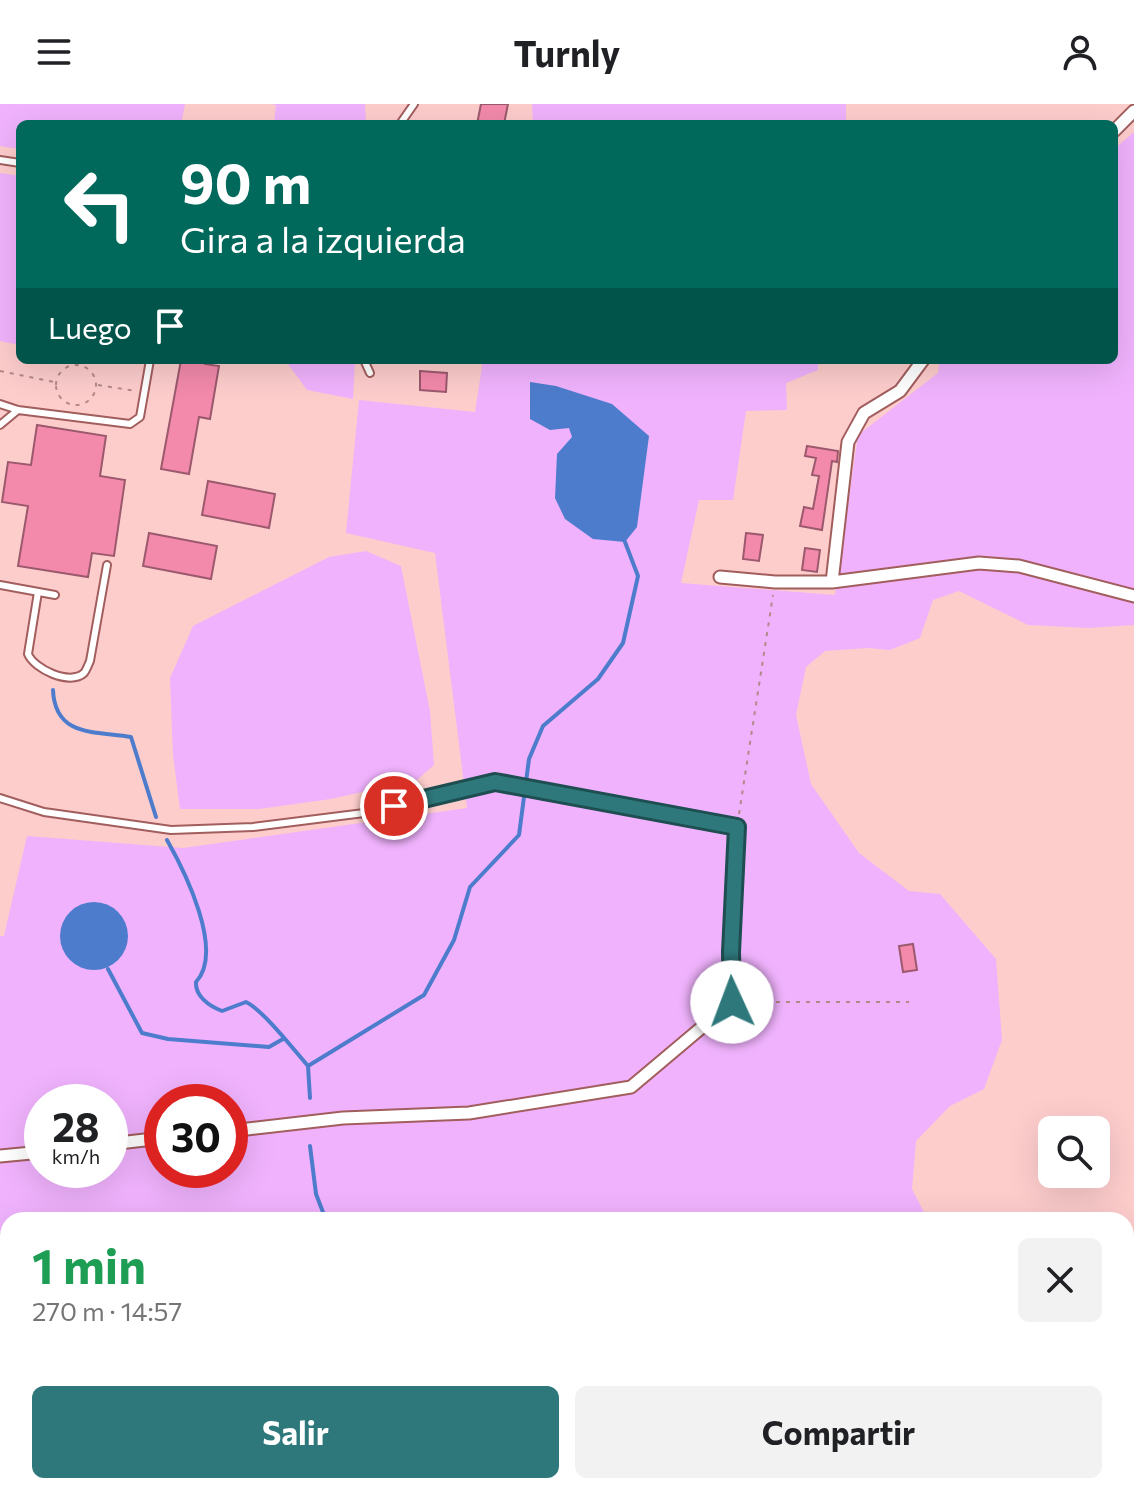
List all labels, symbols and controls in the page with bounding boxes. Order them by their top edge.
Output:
icon: menu [32,30,76,74]
text: Turnly [514,30,620,74]
icon: person [1058,30,1102,74]
text: 90 m [180,147,311,216]
icon: left [48,152,152,256]
text: Gira a la izquierda [180,216,466,260]
icon: arrive [148,304,192,348]
text: Luego [48,308,132,345]
pin [360,772,428,840]
icon: arrive [372,784,416,828]
position arrow [690,960,774,1044]
speed limit sign: 30 [144,1084,248,1188]
text: 28 [52,1101,100,1150]
map controls [1038,1116,1110,1188]
button: search [1038,1116,1110,1188]
text: km/h [52,1144,100,1168]
text: 1 min [32,1235,146,1294]
button: close [1018,1238,1102,1322]
text: 270 m · 14:57 [32,1295,182,1326]
button: Salir [32,1386,559,1478]
button: Compartir [575,1386,1102,1478]

